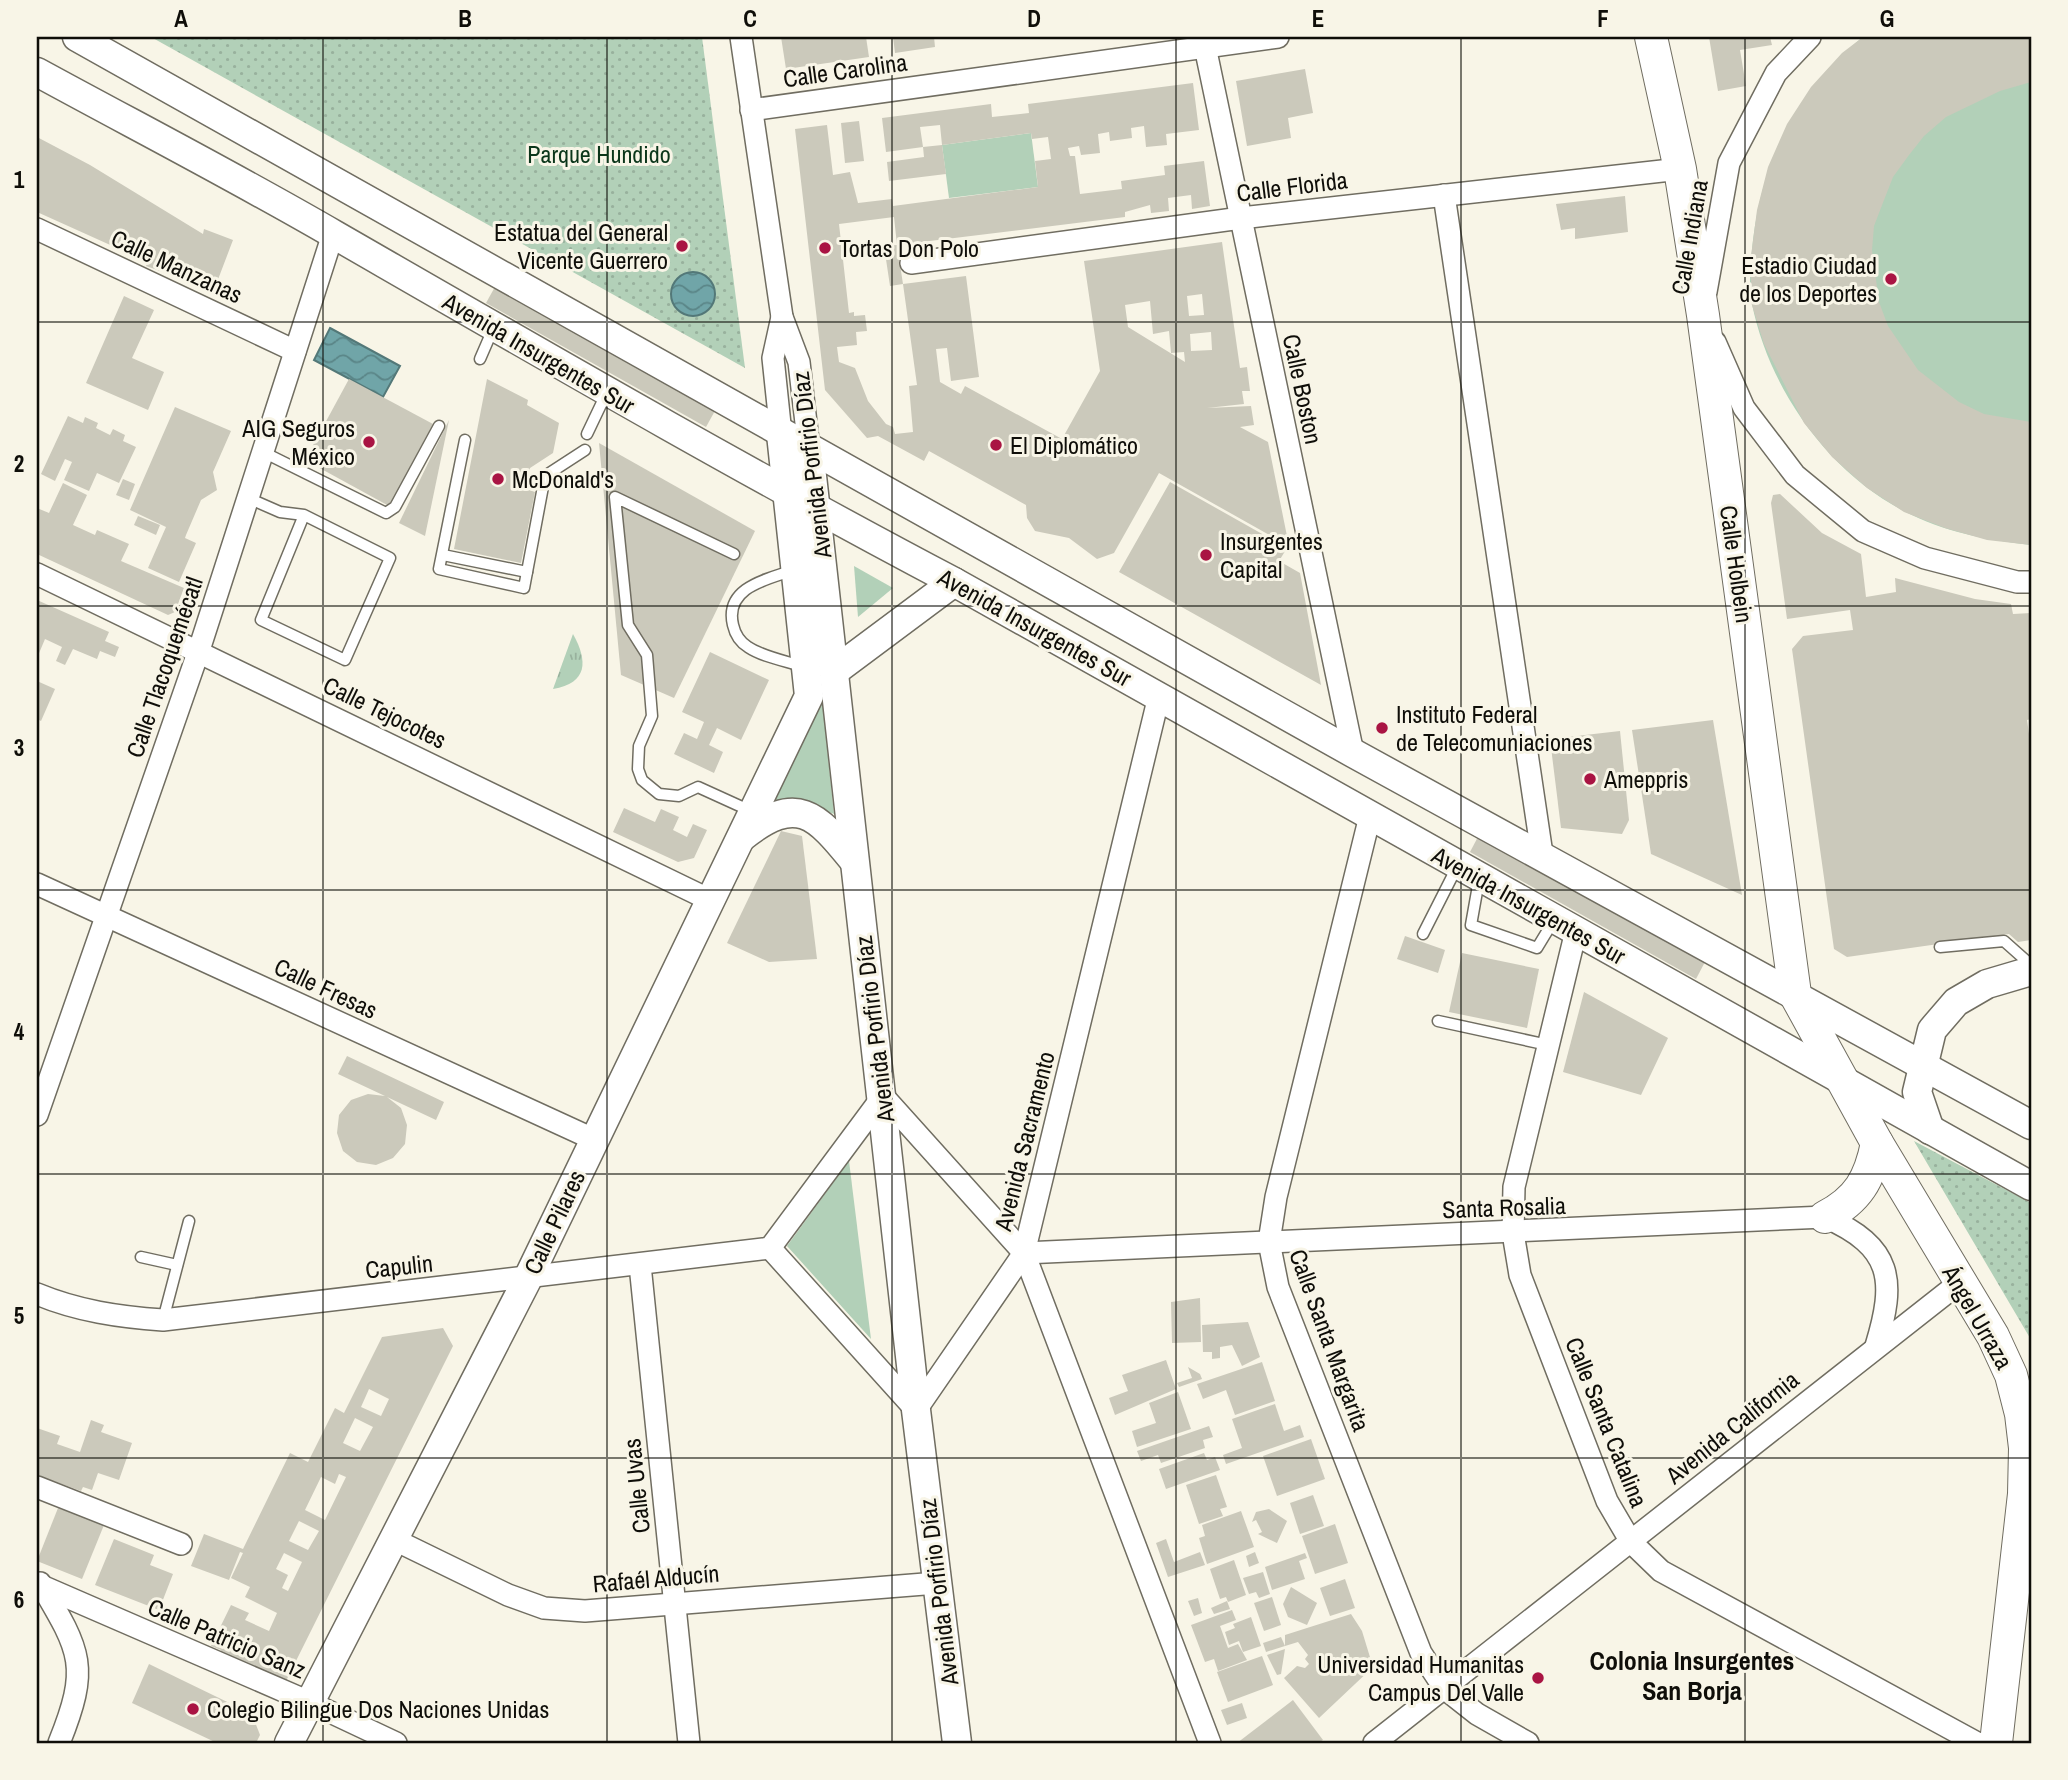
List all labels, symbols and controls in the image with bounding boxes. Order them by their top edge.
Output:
text: A [174,3,188,34]
text: B [458,3,472,34]
text: C [743,3,757,34]
text: D [1027,3,1041,34]
text: E [1312,3,1324,34]
text: F [1597,3,1609,34]
text: G [1880,3,1894,34]
street label: Calle Carolina [781,45,909,95]
park label: Parque Hundido [527,138,671,170]
street label: Calle Florida [1235,163,1349,209]
text: 1 [14,164,25,195]
street label: Calle Indiana [1663,177,1715,297]
place label: Estatua del General Vicente Guerrero [494,216,668,276]
street label: Calle Manzanas [106,222,248,310]
place label: Tortas Don Polo [839,232,979,264]
marker: Estatua del General Vicente Guerrero [674,238,690,254]
marker: Tortas Don Polo [817,240,833,256]
place label: Estadio Ciudad de los Deportes [1739,249,1877,309]
marker: Estadio Ciudad de los Deportes [1883,271,1899,287]
street label: Avenida Insurgentes Sur [436,285,641,421]
street label: Calle Boston [1276,331,1330,447]
street label: Avenida Porfirio Díaz [784,370,838,561]
place label: AIG Seguros México [241,412,355,472]
place label: El Diplomático [1010,429,1138,461]
marker: AIG Seguros México [361,434,377,450]
marker: El Diplomático [988,437,1004,453]
text: 2 [14,448,24,479]
place label: McDonald's [512,463,614,495]
marker: McDonald's [490,471,506,487]
street label: Calle Holbein [1713,503,1761,625]
place label: Insurgentes Capital [1220,525,1323,585]
marker: Insurgentes Capital [1198,547,1214,563]
street label: Avenida Insurgentes Sur [932,560,1138,694]
street label: Calle Tlacoquemécatl [118,572,210,762]
street label: Calle Tejocotes [318,668,452,756]
place label: Instituto Federal de Telecomuniaciones [1396,698,1593,758]
marker: Instituto Federal de Telecomuniaciones [1374,720,1390,736]
text: 3 [14,732,24,763]
place label: Ameppris [1603,763,1688,795]
marker: Ameppris [1582,771,1598,787]
street label: Avenida Insurgentes Sur [1426,838,1632,972]
street label: Avenida Porfirio Díaz [847,934,901,1125]
street label: Calle Fresas [269,950,383,1026]
text: 4 [14,1016,25,1047]
street label: Avenida Sacramento [986,1048,1062,1235]
street label: Calle Pilares [516,1165,592,1279]
street label: Santa Rosalia [1442,1189,1566,1225]
street label: Calle Santa Margarita [1282,1245,1378,1435]
street label: Capulin [364,1247,434,1285]
street label: Ángel Urraza [1935,1258,2021,1375]
text: 5 [14,1300,24,1331]
street label: Calle Santa Catalina [1558,1332,1656,1512]
street label: Avenida California [1658,1363,1805,1491]
street label: Calle Uvas [615,1437,657,1535]
street label: Avenida Porfirio Díaz [911,1497,965,1688]
street label: Rafaél Alducín [591,1557,721,1599]
text: 6 [14,1584,24,1615]
street label: Calle Patricio Sanz [143,1590,311,1686]
district label: Colonia Insurgentes San Borja [1590,1643,1794,1708]
place label: Universidad Humanitas Campus Del Valle [1317,1648,1524,1708]
marker: Universidad Humanitas Campus Del Valle [1530,1670,1546,1686]
place label: Colegio Bilingue Dos Naciones Unidas [207,1693,549,1725]
marker: Colegio Bilingue Dos Naciones Unidas [185,1701,201,1717]

